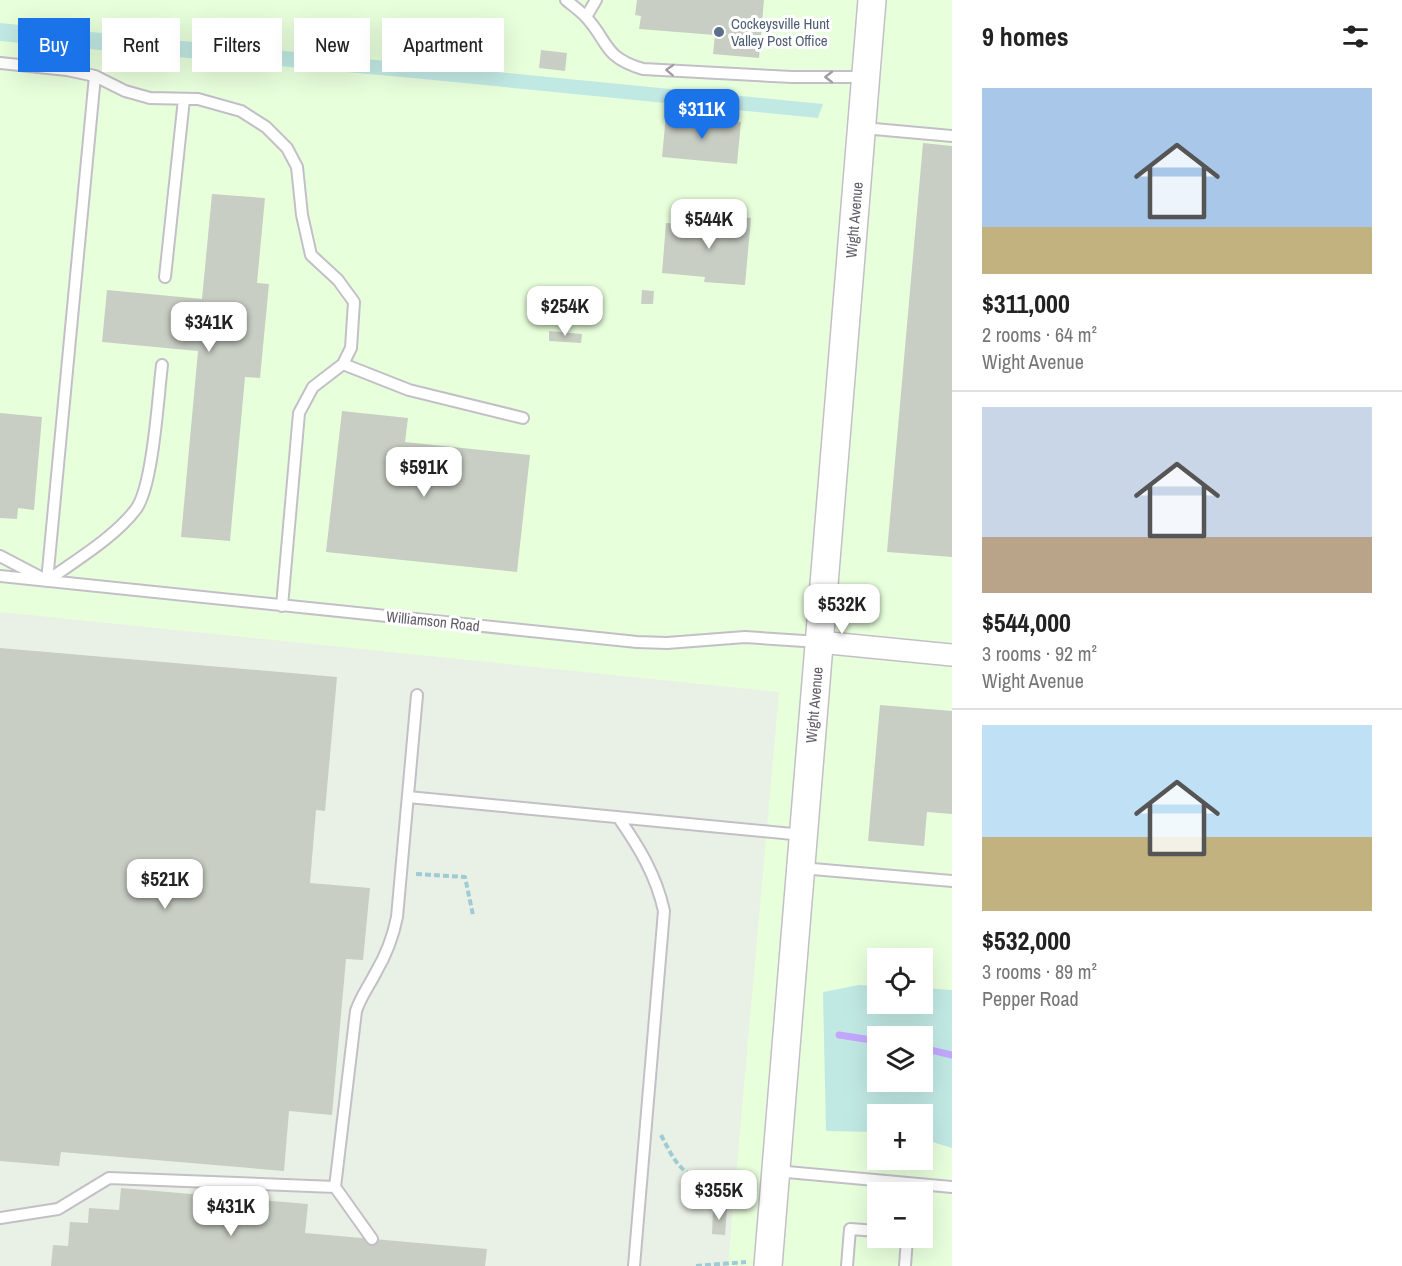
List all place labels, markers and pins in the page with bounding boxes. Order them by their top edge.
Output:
place label: Cockeysville Hunt Valley Post Office [731,13,830,51]
marker: Cockeysville Hunt Valley Post Office [712,25,726,39]
pin: $311K [660,89,744,140]
pin: $544K [667,199,751,250]
pin: $254K [523,286,607,337]
pin: $341K [167,302,251,353]
pin: $591K [382,447,466,498]
pin: $532K [800,584,884,635]
pin: $521K [123,859,207,910]
pin: $355K [677,1170,761,1221]
pin: $431K [189,1186,273,1237]

